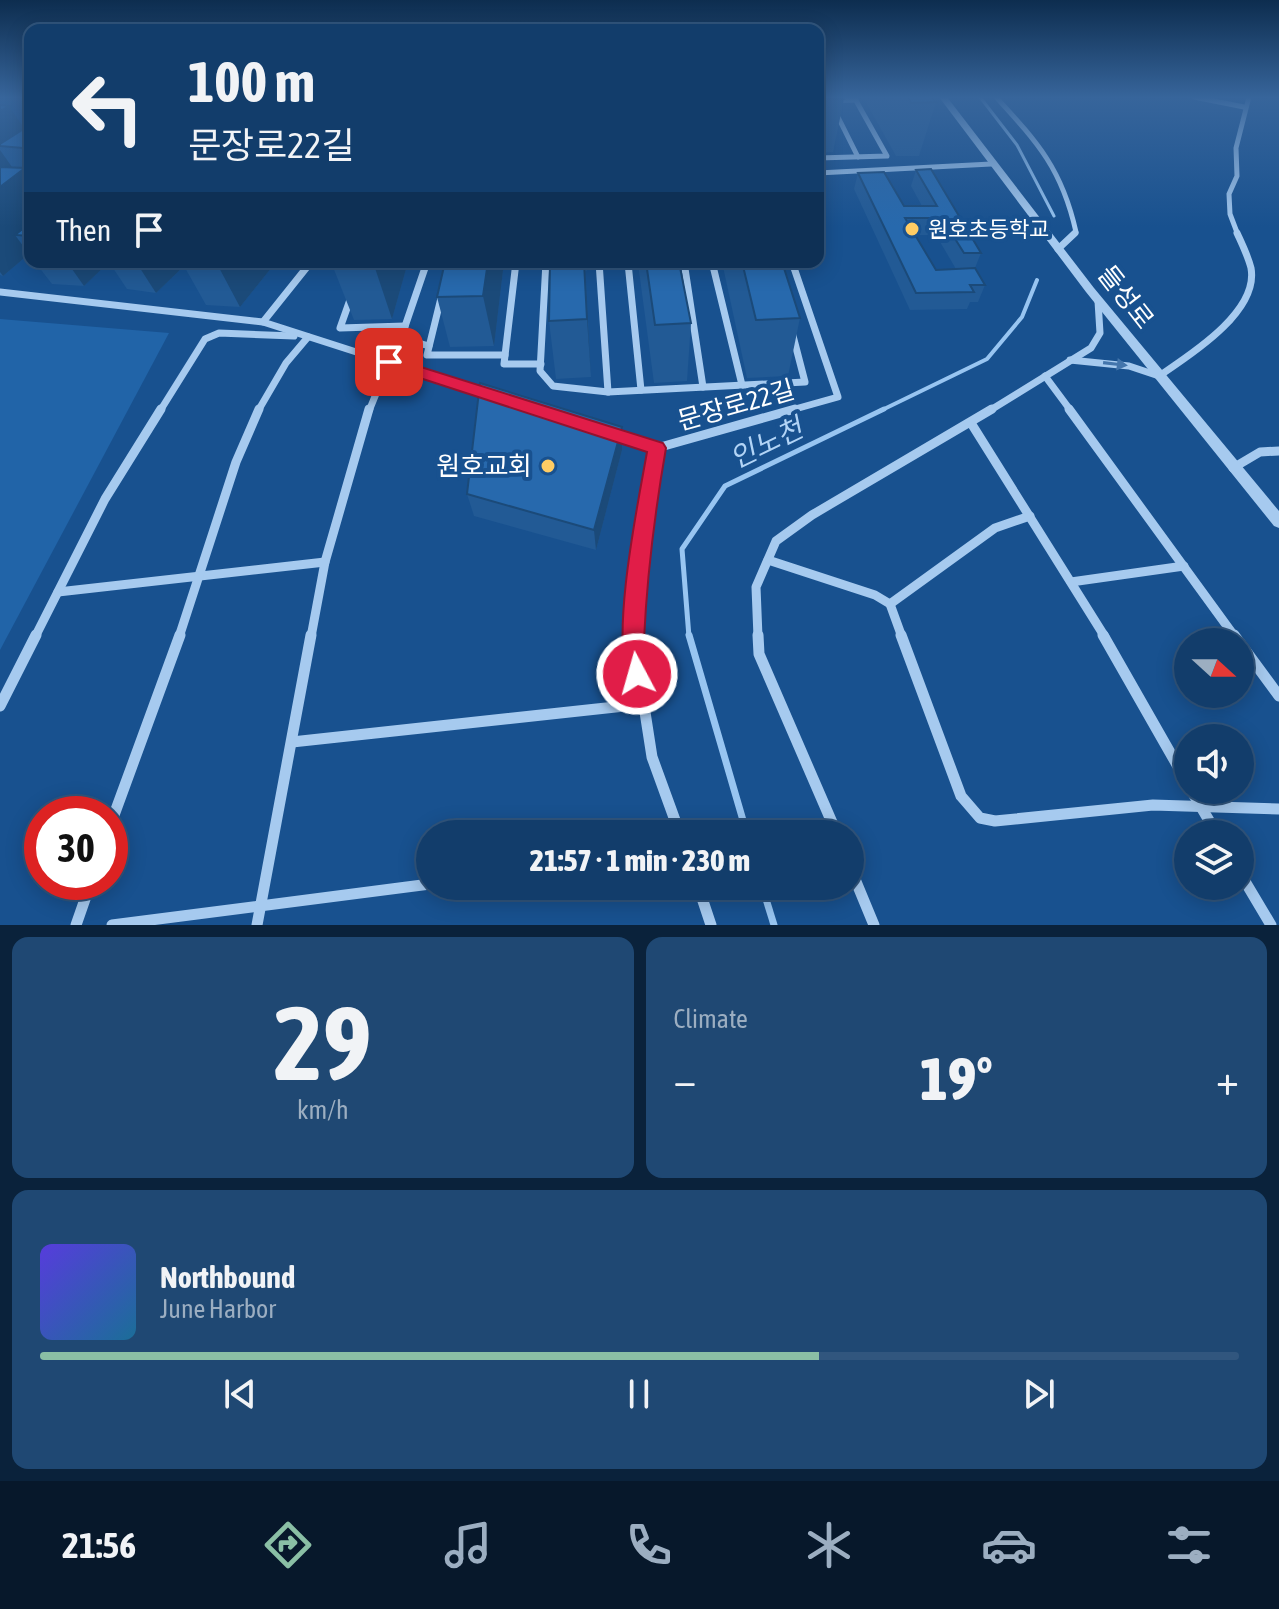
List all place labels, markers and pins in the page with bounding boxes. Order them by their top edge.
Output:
place label: 원호초등학교 [928,216,1049,242]
marker: 원호초등학교 [903,220,921,238]
pin [355,328,423,396]
place label: 원호교회 [436,451,532,481]
marker: 원호교회 [539,457,557,475]

